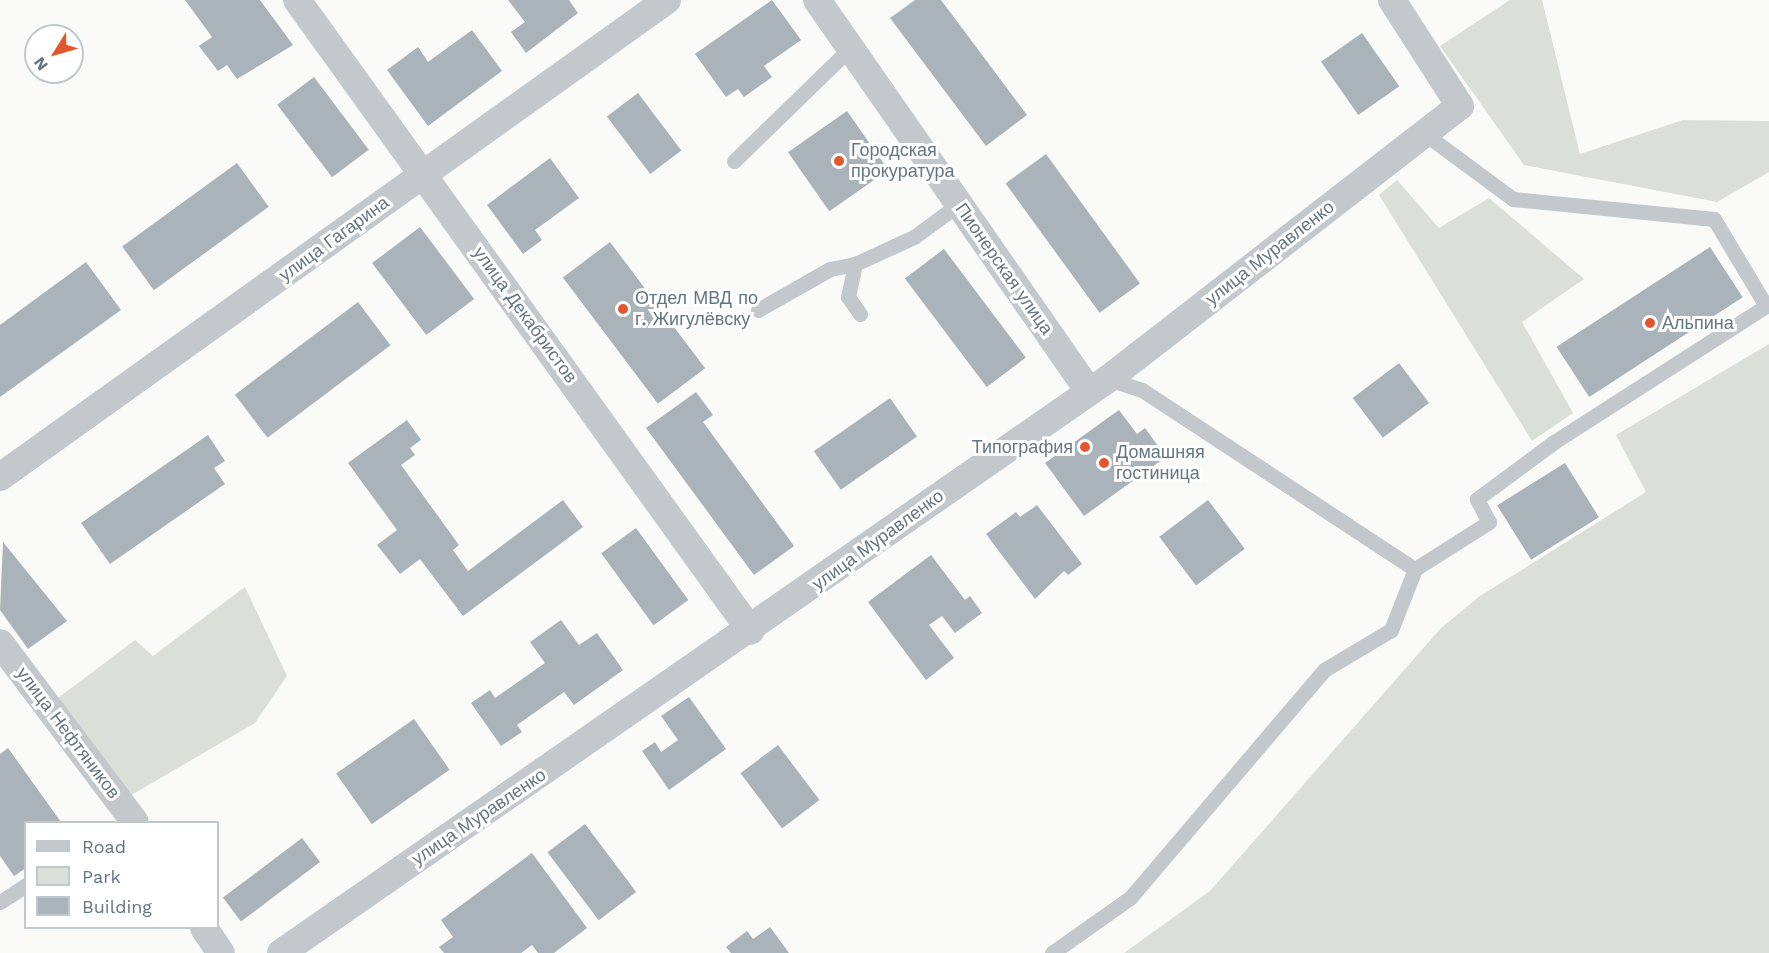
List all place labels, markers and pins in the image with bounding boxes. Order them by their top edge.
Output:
place label: Городская прокуратура [851,140,955,182]
marker: Городская прокуратура [832,154,846,168]
place label: Отдел МВД по г. Жигулёвску [635,288,758,330]
marker: Отдел МВД по г. Жигулёвску [616,302,630,316]
place label: Альпина [1662,312,1734,334]
marker: Альпина [1643,316,1657,330]
place label: Типография [972,436,1073,458]
marker: Типография [1078,440,1092,454]
place label: Домашняя гостиница [1116,442,1205,484]
marker: Домашняя гостиница [1097,456,1111,470]

